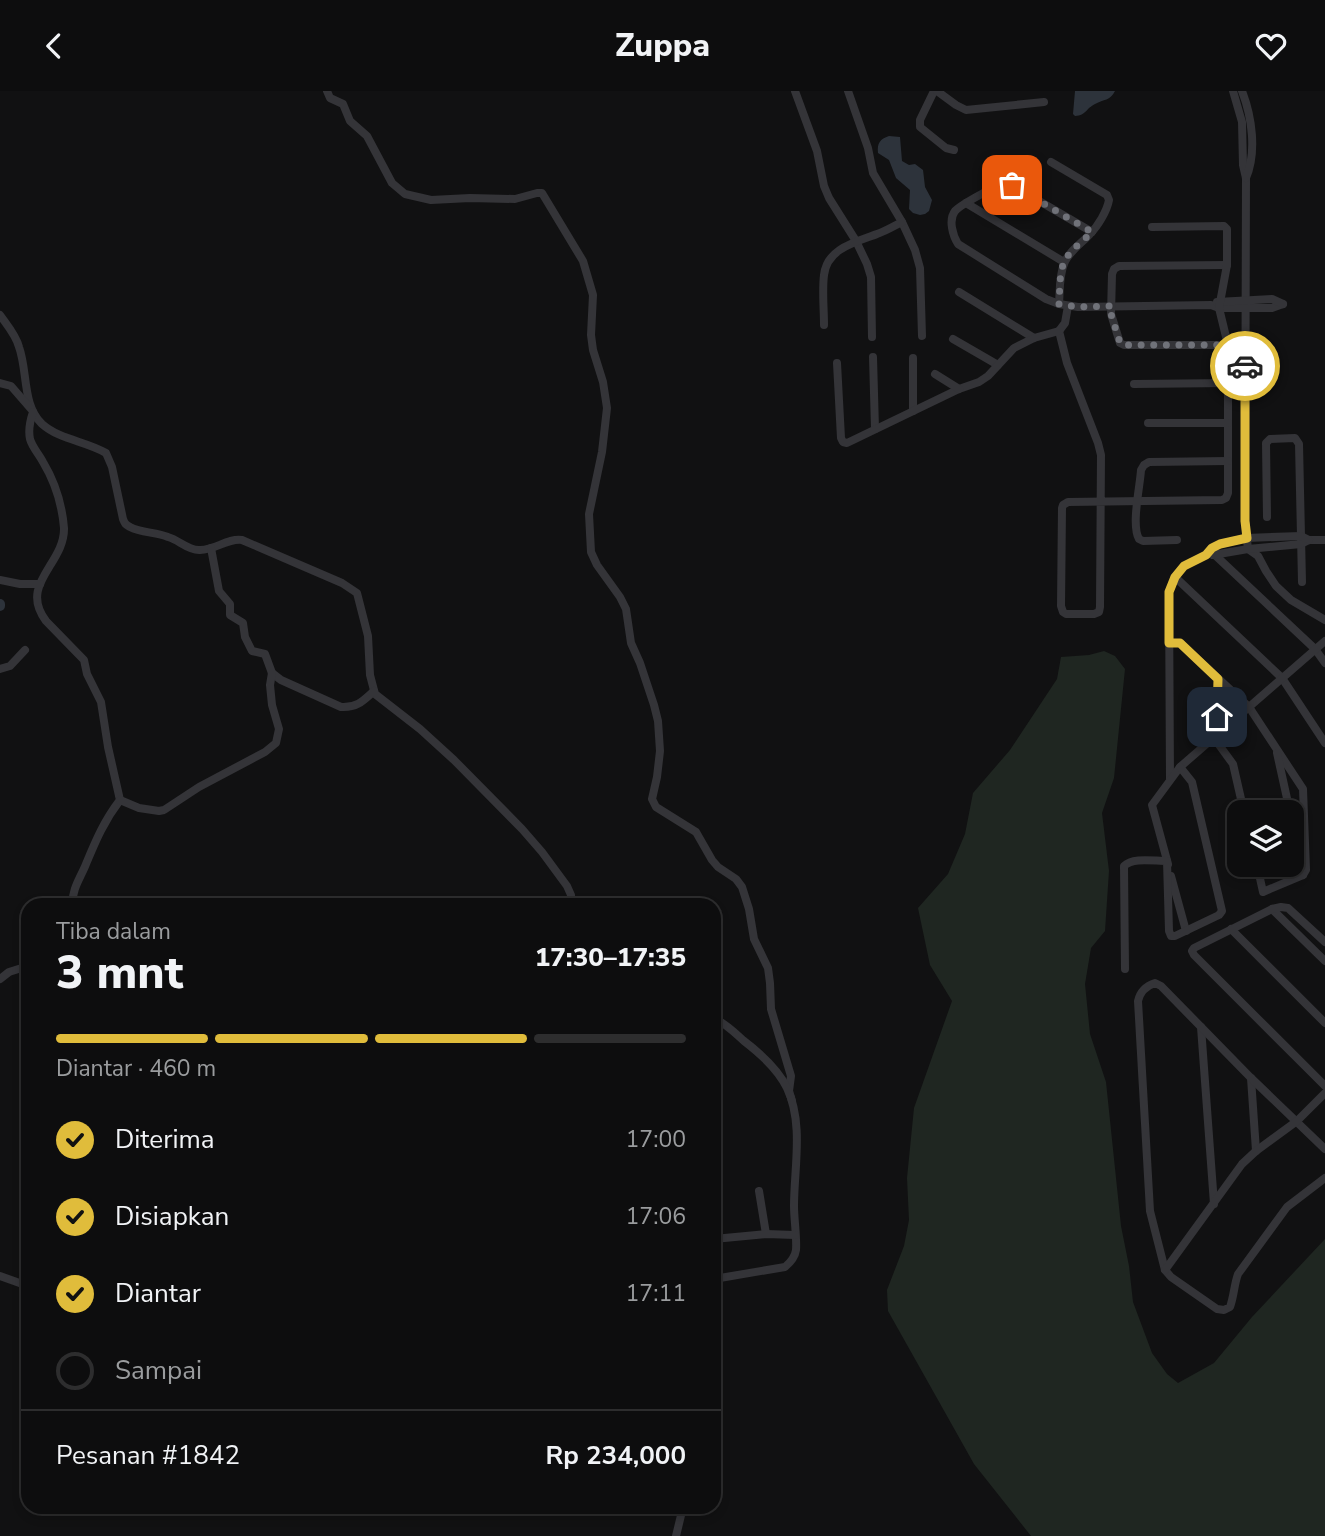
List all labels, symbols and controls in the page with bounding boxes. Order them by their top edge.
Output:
text: Zuppa [615,24,710,67]
icon: back [35,27,73,65]
icon: heart [1252,27,1290,65]
pin [982,155,1042,215]
icon: bag [993,166,1031,204]
courier [1210,331,1280,401]
icon: car [1226,347,1264,385]
pin [1187,687,1247,747]
icon: home [1198,698,1236,736]
map controls [1227,800,1304,877]
button: layers [1227,800,1304,877]
text: Tiba dalam [56,916,171,947]
text: 17:30–17:35 [535,940,686,975]
text: 3 mnt [56,941,183,1004]
text: Diantar · 460 m [56,1053,216,1084]
icon: check [56,1121,94,1159]
text: Diterima [115,1122,215,1157]
text: 17:00 [626,1124,686,1155]
icon: check [56,1198,94,1236]
text: Disiapkan [115,1199,229,1234]
text: 17:06 [626,1201,686,1232]
icon: check [56,1275,94,1313]
text: Diantar [115,1276,201,1311]
text: 17:11 [626,1278,686,1309]
text: Sampai [115,1353,202,1388]
text: Pesanan #1842 [56,1438,240,1473]
text: Rp 234,000 [545,1438,686,1473]

